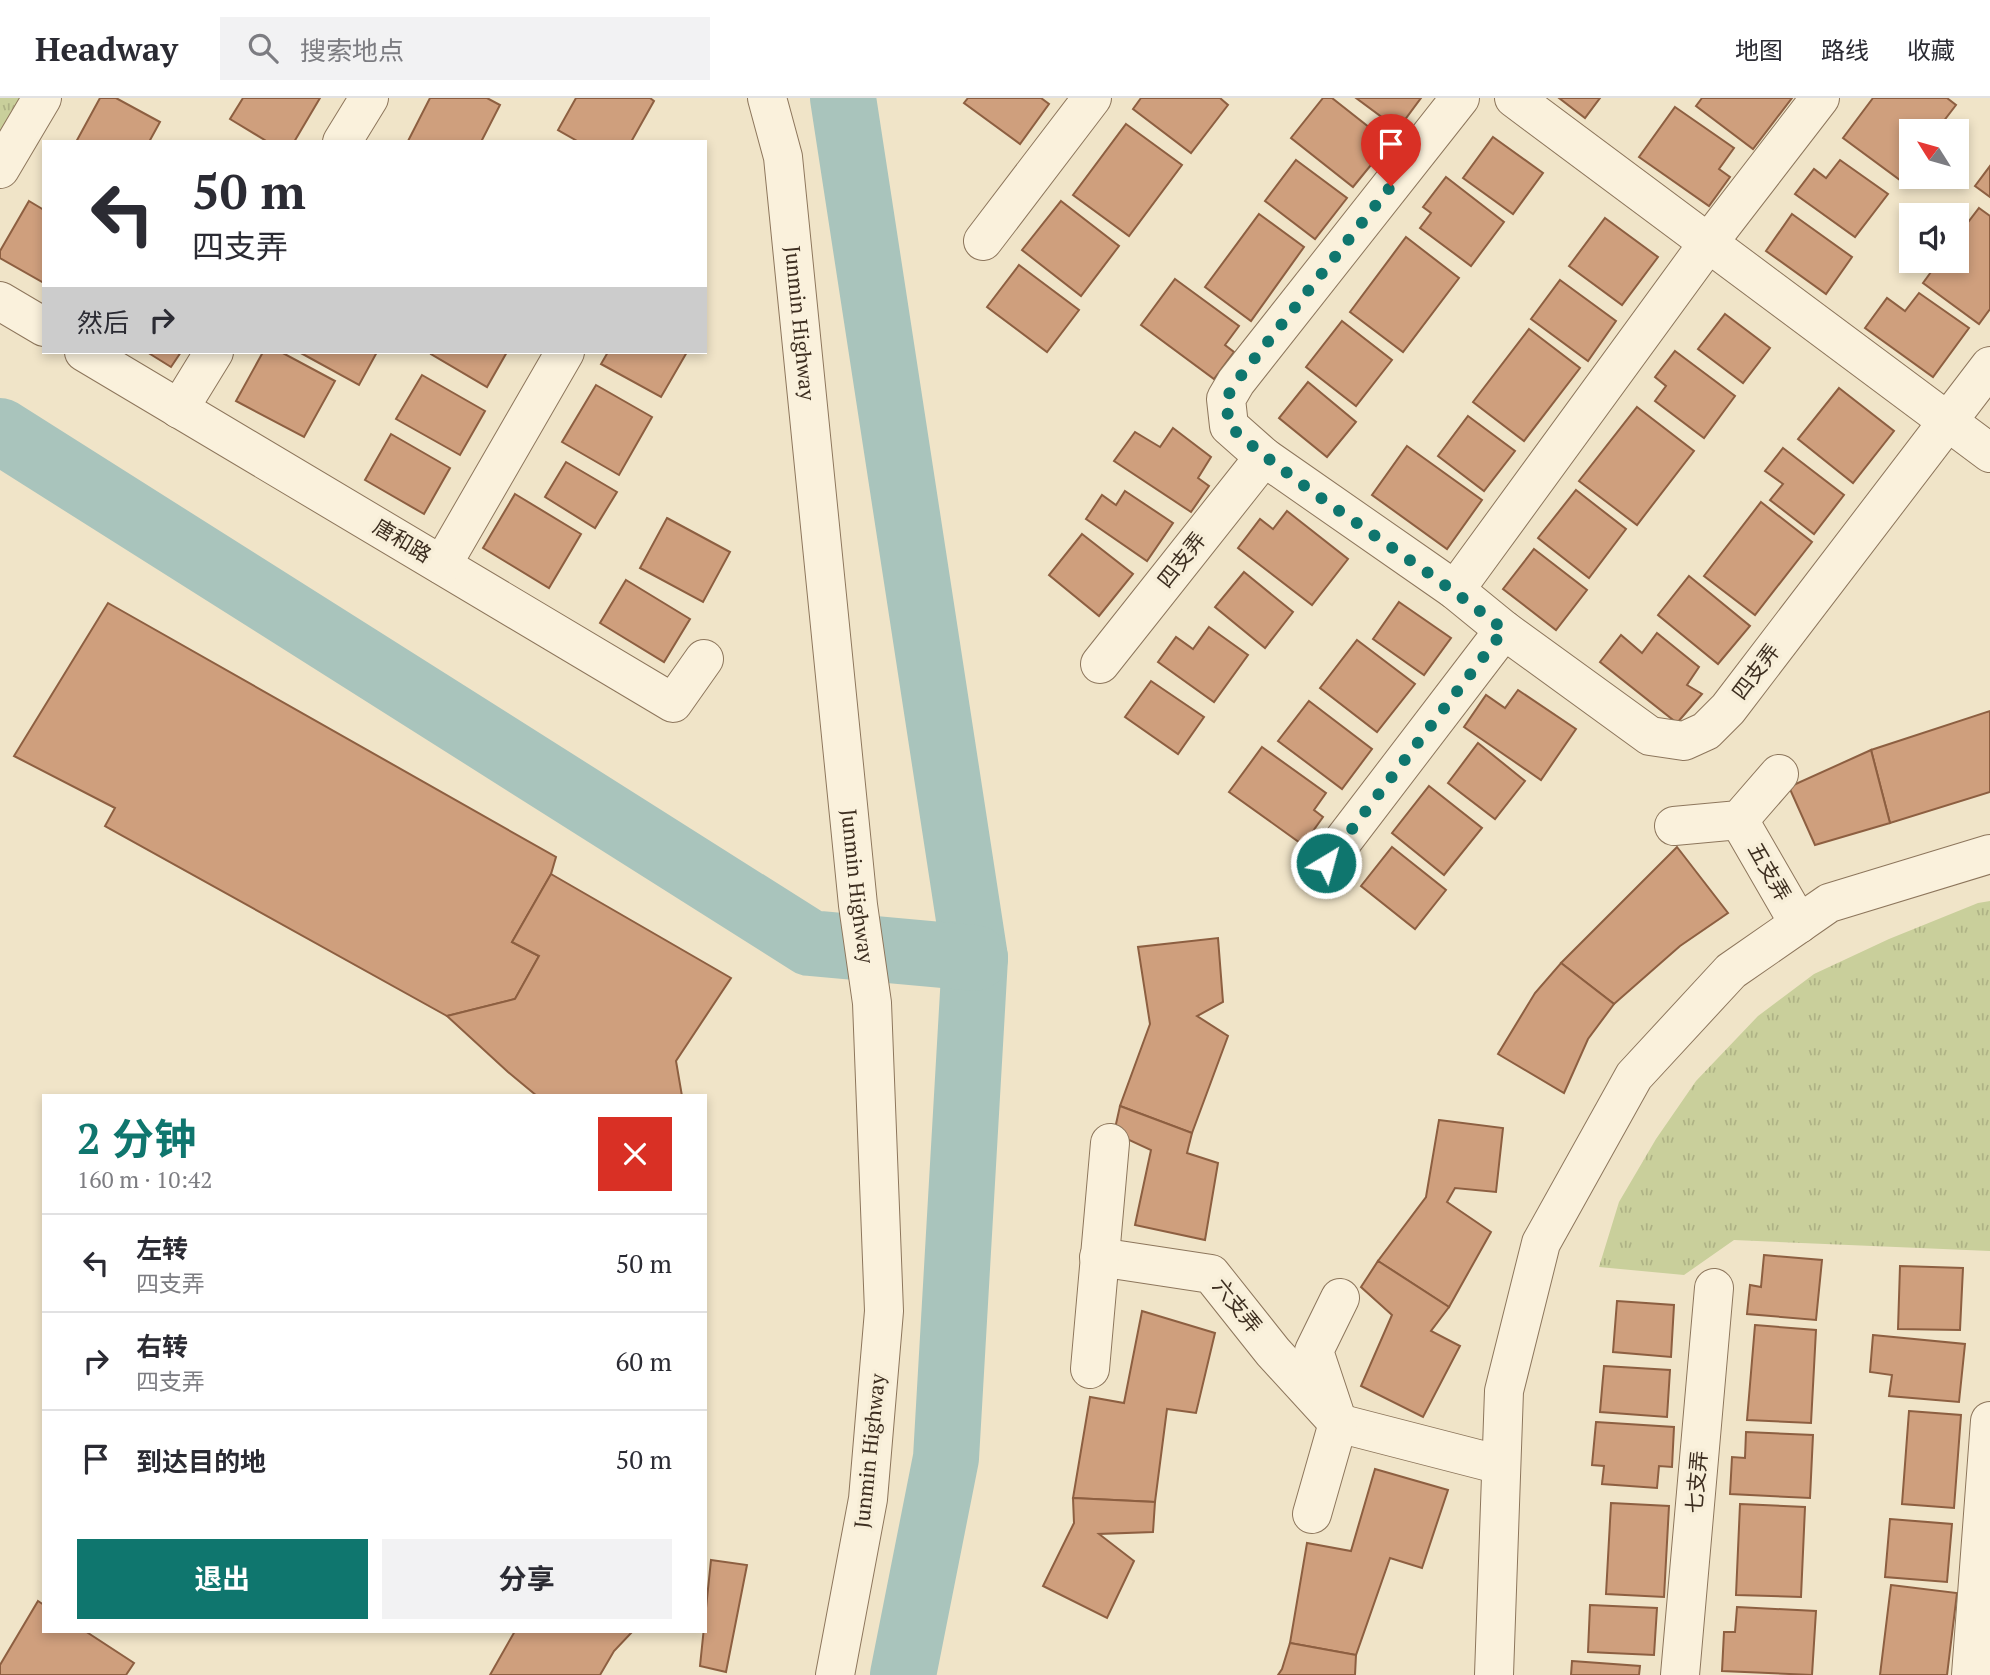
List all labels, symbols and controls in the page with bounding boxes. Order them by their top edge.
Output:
search box [220,17,710,80]
text: Headway [35,27,178,70]
icon: search [244,29,282,67]
text: 搜索地点 [300,33,404,67]
text: 地图 [1735,34,1783,66]
text: 路线 [1821,34,1869,66]
text: 收藏 [1907,34,1955,66]
pin [1361,114,1421,186]
north arrow [1899,119,1969,189]
map controls [1899,119,1969,273]
icon: arrive [1372,125,1410,163]
text: 50 m [192,158,306,223]
icon: left [77,168,168,259]
button: sound [1899,203,1969,273]
text: 四支弄 [192,225,288,267]
street label: Junmin Highway [779,244,822,402]
icon: right [143,301,181,339]
text: 然后 [77,305,129,339]
street label: 唐和路 [368,512,437,568]
street label: 四支弄 [1151,526,1212,593]
street label: 四支弄 [1725,638,1785,705]
street label: Junmin Highway [835,807,881,965]
position arrow [1289,826,1363,900]
street label: 五支弄 [1742,837,1798,906]
text: 2 分钟 [77,1110,196,1166]
button: close [598,1117,672,1191]
text: 160 m · 10:42 [77,1164,212,1195]
text: 左转 [136,1231,188,1265]
icon: left [77,1244,115,1282]
text: 50 m [616,1246,672,1280]
text: 四支弄 [136,1268,205,1299]
street label: 六支弄 [1207,1272,1268,1339]
text: 右转 [136,1329,188,1363]
icon: right [77,1342,115,1380]
text: 60 m [616,1344,672,1378]
text: 四支弄 [136,1366,205,1397]
street label: Junmin Highway [847,1372,891,1530]
icon: arrive [77,1440,115,1478]
text: 50 m [616,1442,672,1476]
text: 到达目的地 [136,1444,266,1478]
street label: 七支弄 [1679,1449,1713,1515]
button: 退出 [77,1539,368,1619]
button: 分享 [382,1539,672,1619]

